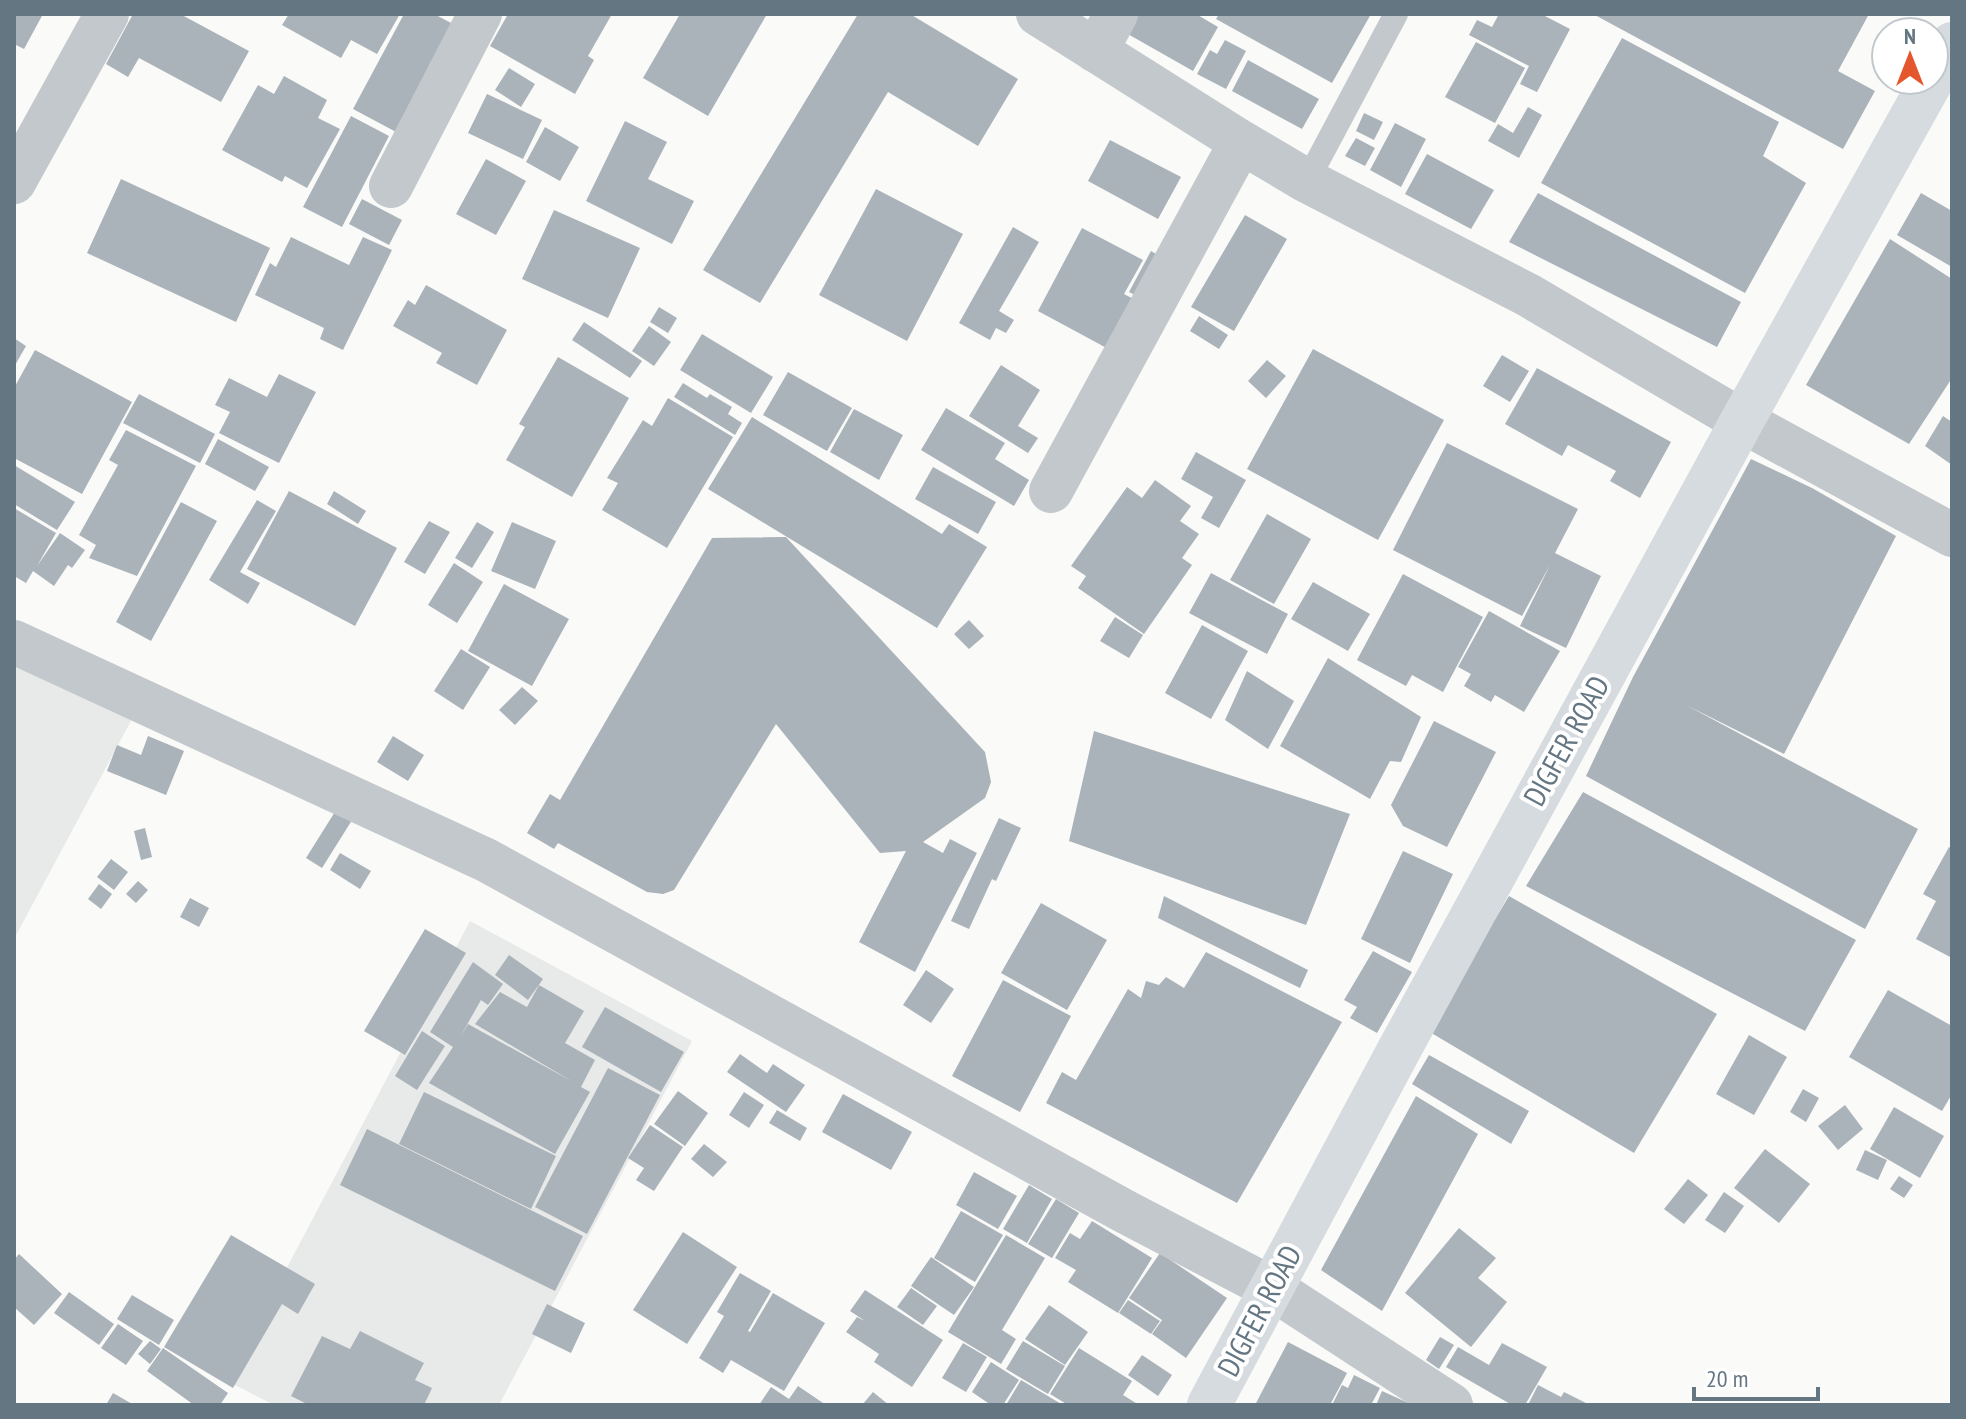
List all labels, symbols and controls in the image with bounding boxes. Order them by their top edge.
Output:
north arrow [1870,16,1950,96]
text: N [1904,22,1916,50]
street label: DIGFER ROAD [1514,668,1617,812]
street label: DIGFER ROAD [1208,1238,1309,1383]
scale bar [1694,1351,1818,1401]
text: 20 m [1706,1363,1748,1394]

